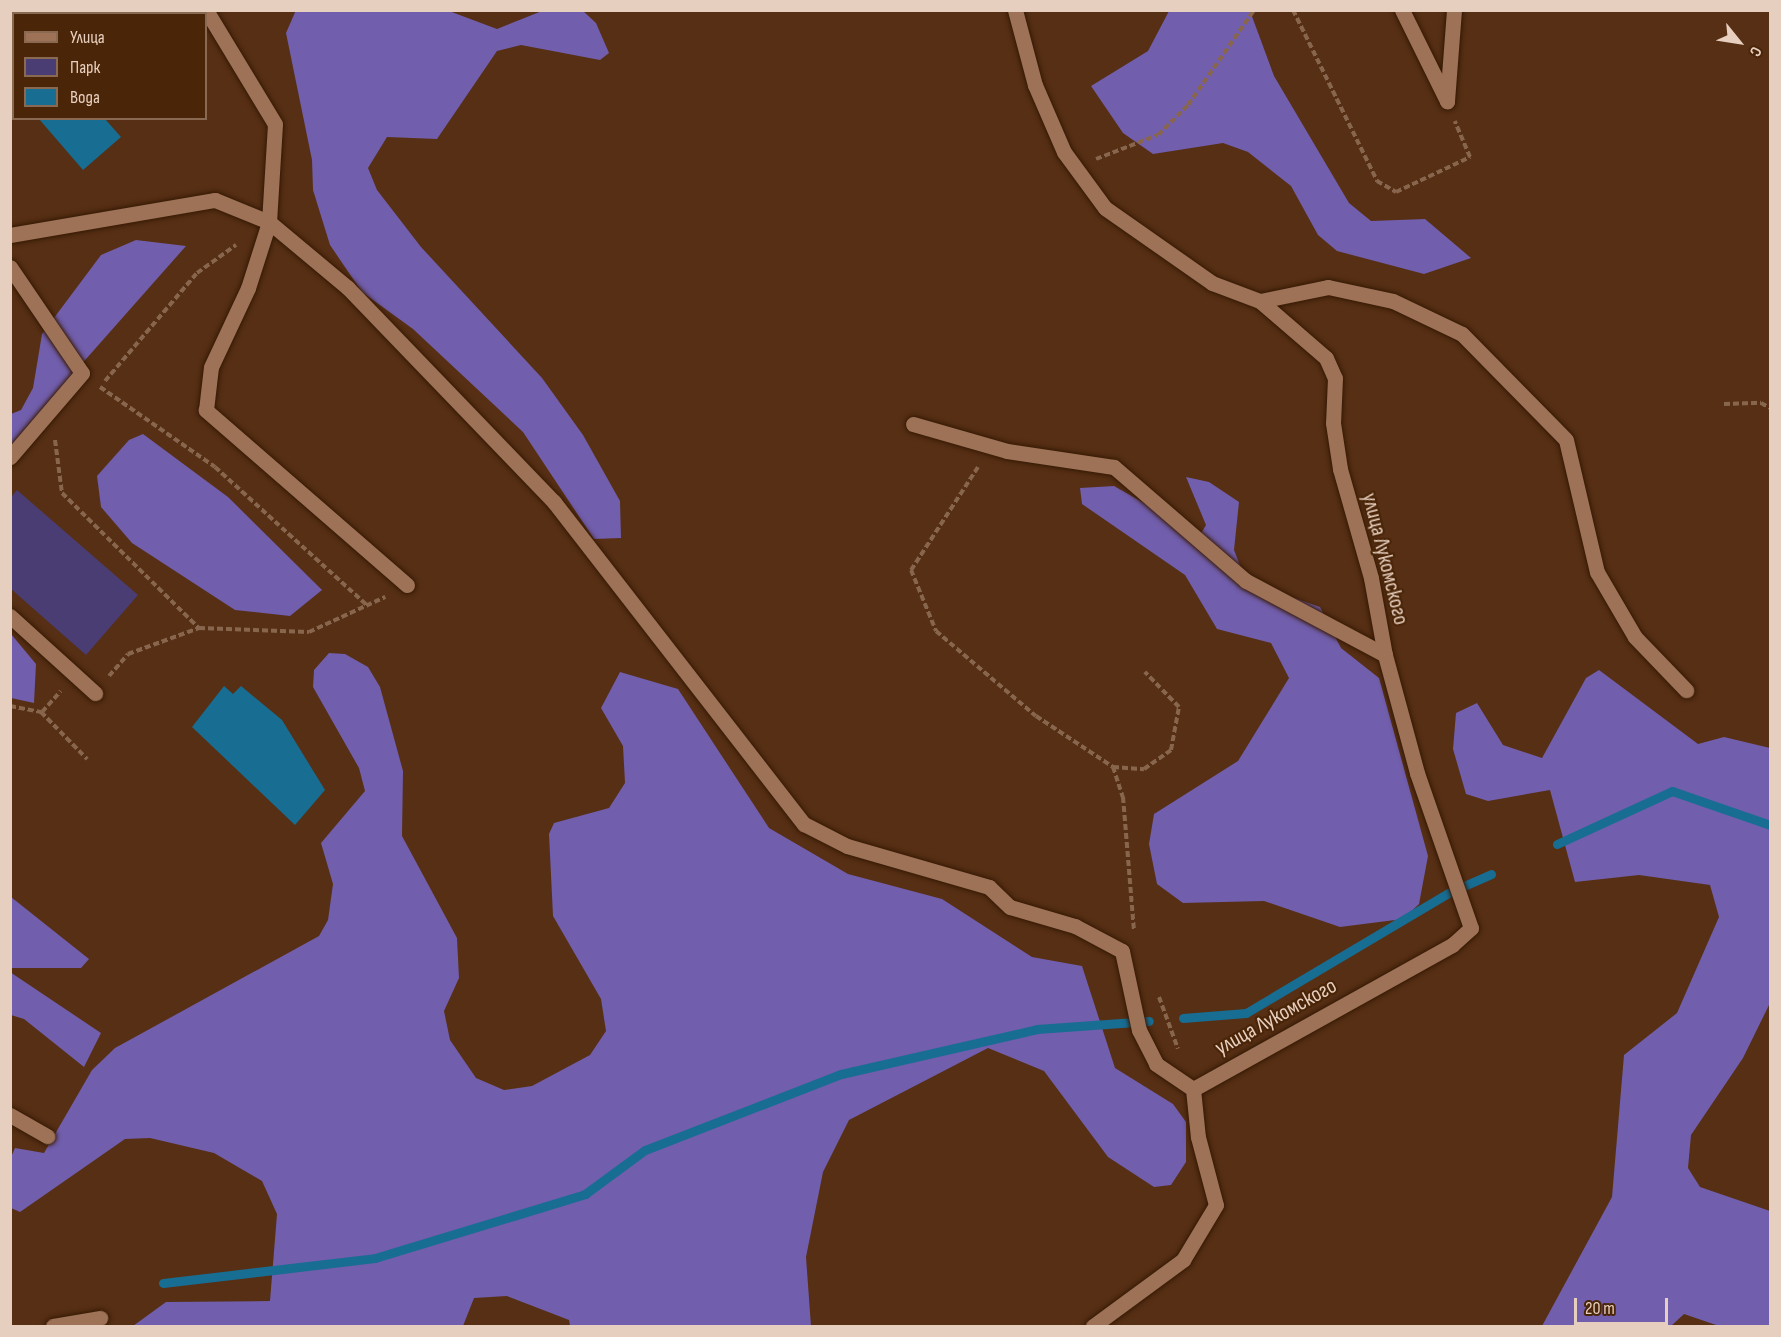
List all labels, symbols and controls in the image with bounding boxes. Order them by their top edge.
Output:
legend [12,12,207,120]
north arrow [1709,12,1769,72]
text: Улица [70,27,105,48]
text: С [1745,43,1765,60]
text: Парк [70,57,100,78]
text: Вода [70,87,100,108]
street label: улица Лукомского [1356,490,1414,628]
street label: улица Лукомского [1211,973,1341,1061]
scale bar [1577,1286,1672,1324]
text: 20 m [1585,1298,1615,1319]

